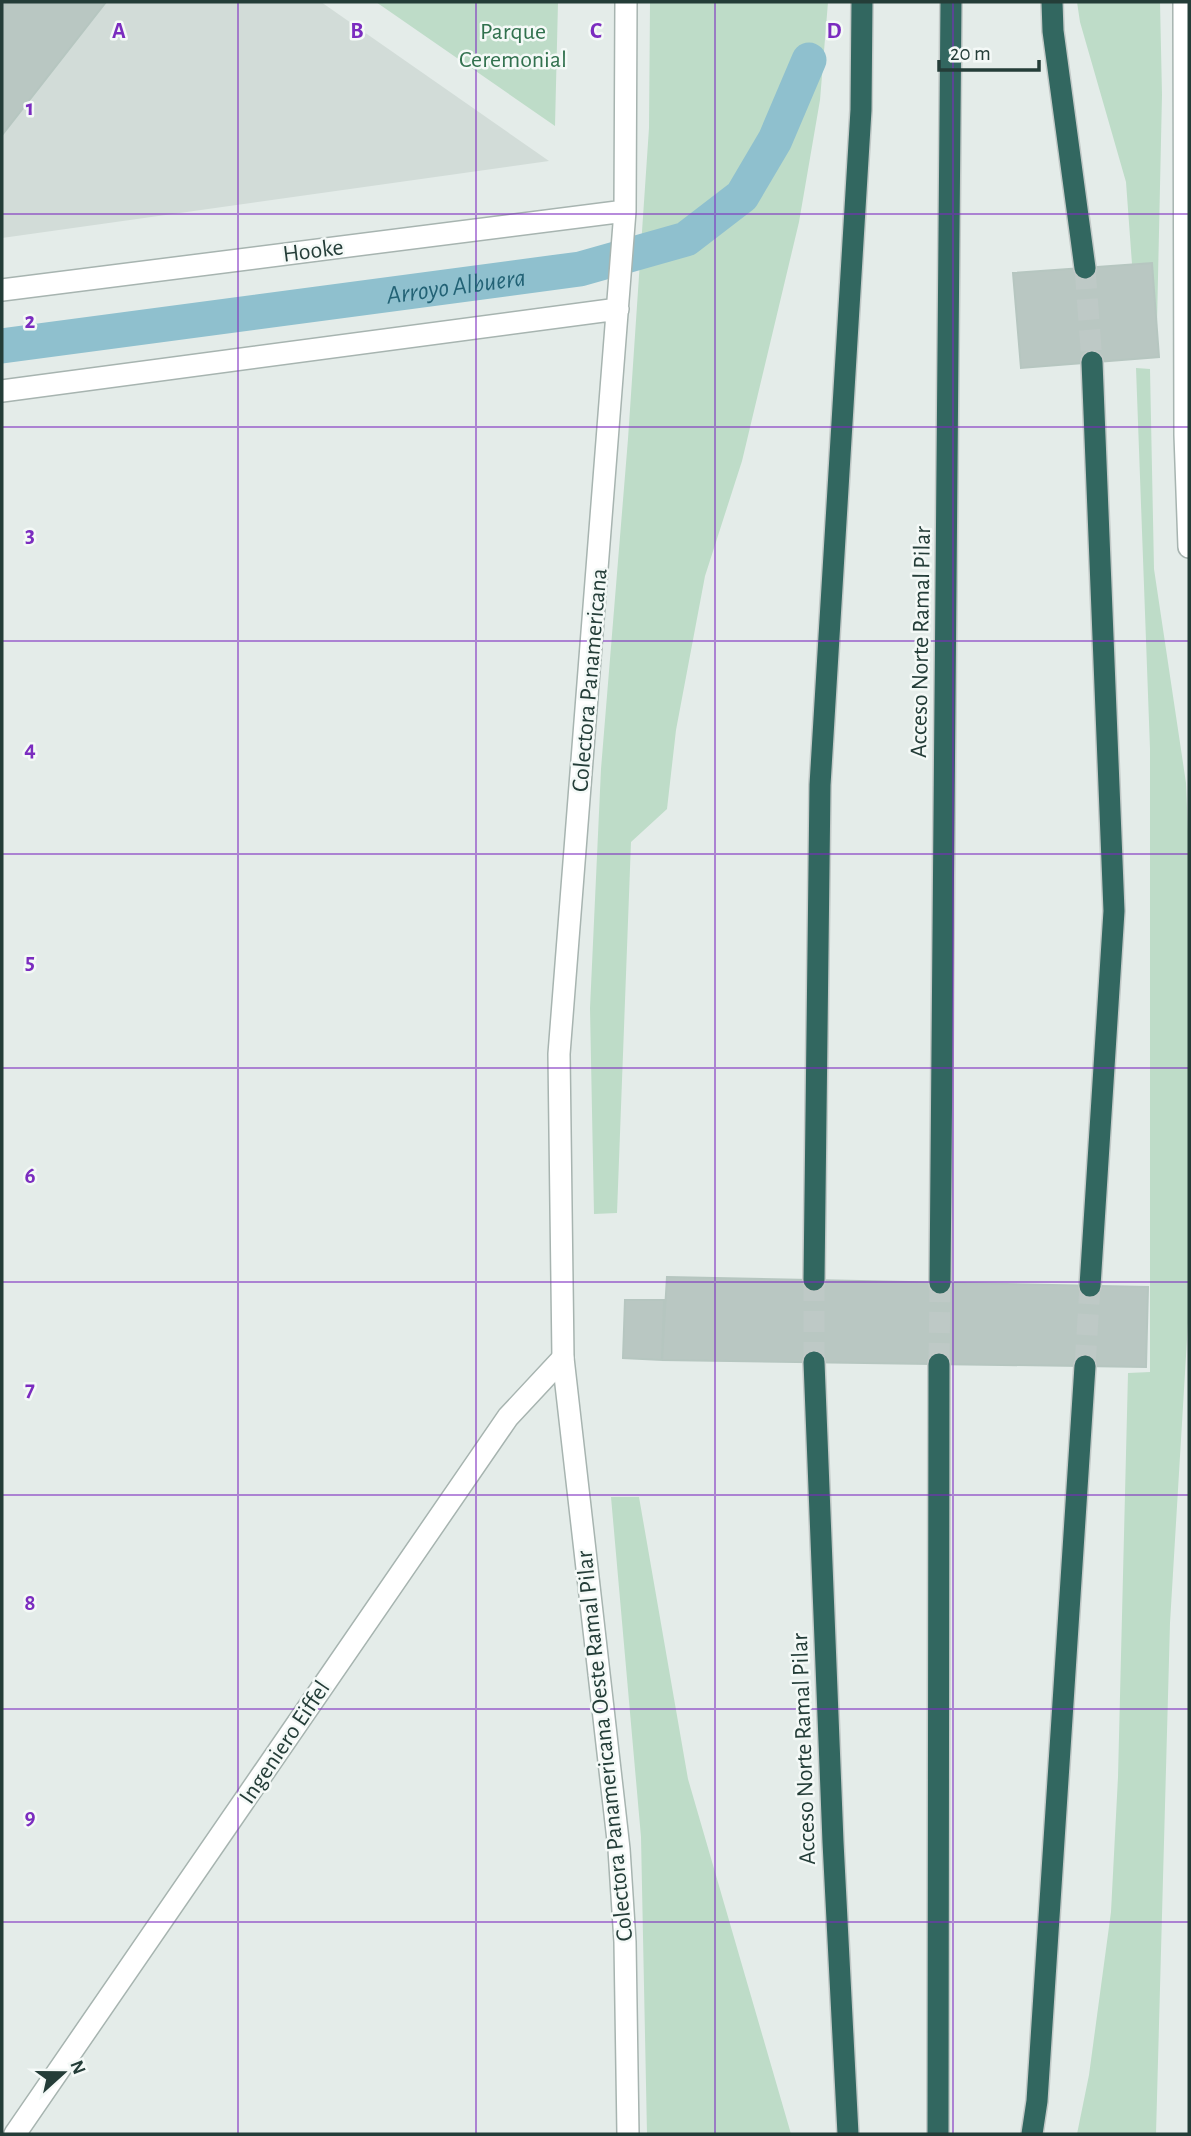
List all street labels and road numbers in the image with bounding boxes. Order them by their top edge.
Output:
street label: Hooke [281,235,345,267]
street label: Acceso Norte Ramal Pilar [907,526,935,758]
street label: Colectora Panamericana [568,567,612,793]
street label: Colectora Panamericana Oeste Ramal Pilar [573,1549,637,1942]
street label: Acceso Norte Ramal Pilar [788,1632,820,1865]
street label: Ingeniero Eiffel [235,1677,335,1808]

